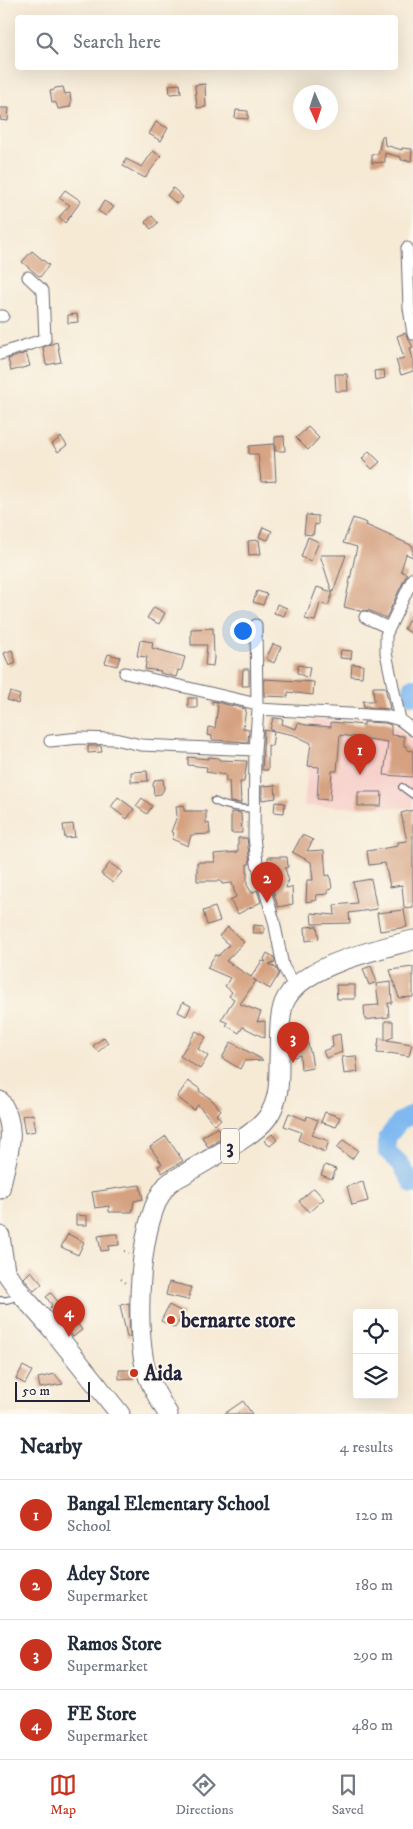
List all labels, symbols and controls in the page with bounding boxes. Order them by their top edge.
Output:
search box [15,15,398,70]
icon: search [33,29,61,57]
text: Search here [73,31,161,54]
north arrow [293,85,338,130]
your location [230,618,256,644]
pin: 1 [344,734,376,775]
pin: 2 [251,862,283,903]
pin: 3 [277,1022,309,1063]
road number: 3 [221,1128,239,1164]
pin: 4 [53,1296,85,1337]
place label: bernarte store [180,1308,296,1334]
map controls [353,1309,398,1399]
button: locate [353,1309,398,1354]
marker: bernarte store [165,1314,177,1326]
button: layers [353,1354,398,1399]
place label: Aida [143,1361,183,1387]
marker: Aida [128,1367,140,1379]
scale bar [15,1379,90,1402]
text: 50 m [22,1382,50,1400]
text: Nearby [20,1434,82,1460]
text: 4 results [340,1437,393,1457]
text: Bangal Elementary School [67,1493,269,1516]
text: 1 [33,1505,39,1525]
text: 120 m [355,1505,393,1525]
text: School [67,1516,111,1536]
text: Adey Store [67,1563,150,1586]
text: 2 [32,1575,40,1595]
text: 180 m [355,1575,393,1595]
text: Supermarket [67,1586,148,1606]
text: Ramos Store [67,1633,162,1656]
text: 3 [33,1645,39,1665]
text: 290 m [353,1645,393,1665]
text: Supermarket [67,1656,148,1676]
text: FE Store [67,1703,136,1726]
text: 4 [31,1715,41,1735]
text: 480 m [352,1715,393,1735]
text: Supermarket [67,1726,148,1746]
tab: Map [49,1771,77,1819]
tab: Directions [175,1771,233,1819]
tab: Saved [332,1771,364,1819]

